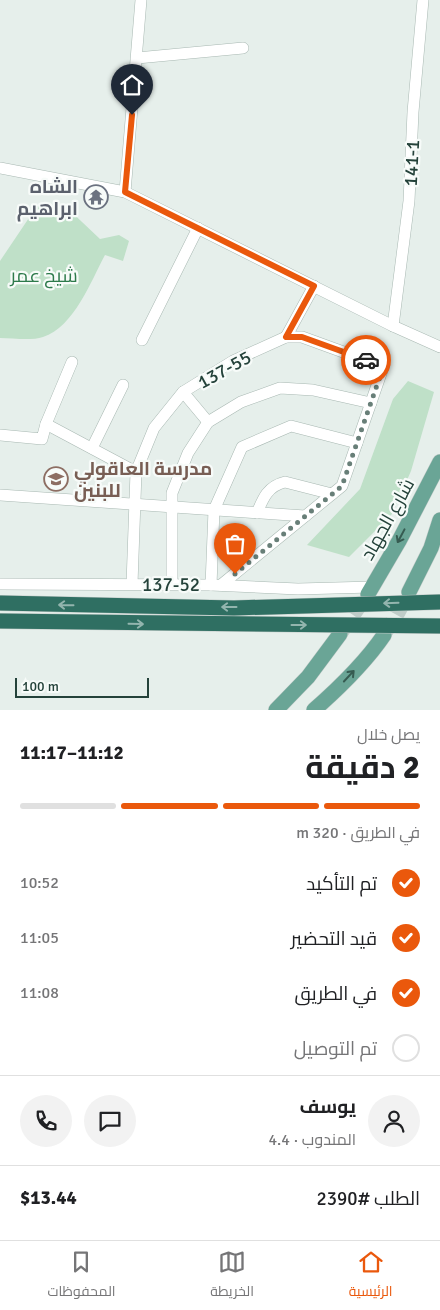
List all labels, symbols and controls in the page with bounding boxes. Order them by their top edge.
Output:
pin [111,64,153,115]
icon: home [118,71,146,99]
street label: 141-1 [399,139,425,187]
place label: الشاه ابراهيم [17,175,78,222]
temple icon: الشاه ابراهيم [83,184,109,210]
park label: شيخ عمر [9,264,78,289]
courier [341,335,391,385]
street label: 137-55 [193,345,256,394]
icon: car [352,346,380,374]
place label: مدرسة العاقولي للبنين [74,457,212,503]
school or university icon: مدرسة العاقولي للبنين [43,466,69,492]
street label: شارع الجهاد [356,474,421,565]
pin [214,523,256,574]
one-way arrow [396,529,406,544]
icon: bag [221,530,249,558]
street label: 137-52 [142,573,200,597]
one-way arrow [384,598,400,608]
one-way arrow [59,600,75,610]
one-way arrow [221,602,238,612]
one-way arrow [128,619,144,629]
one-way arrow [290,620,306,630]
one-way arrow [343,670,355,682]
scale bar [15,675,149,698]
text: 100 m [22,678,59,695]
text: يصل خلال [357,725,420,745]
text: 11:12–11:17 [20,741,124,765]
text: 2 دقيقة [305,748,420,787]
text: في الطريق · 320 m [296,823,420,843]
icon: check [392,869,420,897]
text: تم التأكيد [306,872,377,896]
text: 10:52 [20,873,59,893]
icon: check [392,924,420,952]
text: قيد التحضير [291,927,377,951]
text: 11:05 [20,928,59,948]
icon: check [392,979,420,1007]
text: في الطريق [294,982,377,1006]
text: 11:08 [20,983,59,1003]
text: تم التوصيل [294,1037,377,1061]
button: phone [20,1095,72,1147]
button: chat [84,1095,136,1147]
text: يوسف [300,1095,356,1119]
button: person [368,1095,420,1147]
text: المندوب · 4.4 [268,1130,356,1150]
text: $13.44 [20,1186,77,1210]
text: الطلب #2390 [317,1187,420,1211]
tab: المحفوظات [47,1248,116,1304]
tab: الخريطة [210,1248,254,1304]
tab: الرئيسية [349,1248,393,1304]

